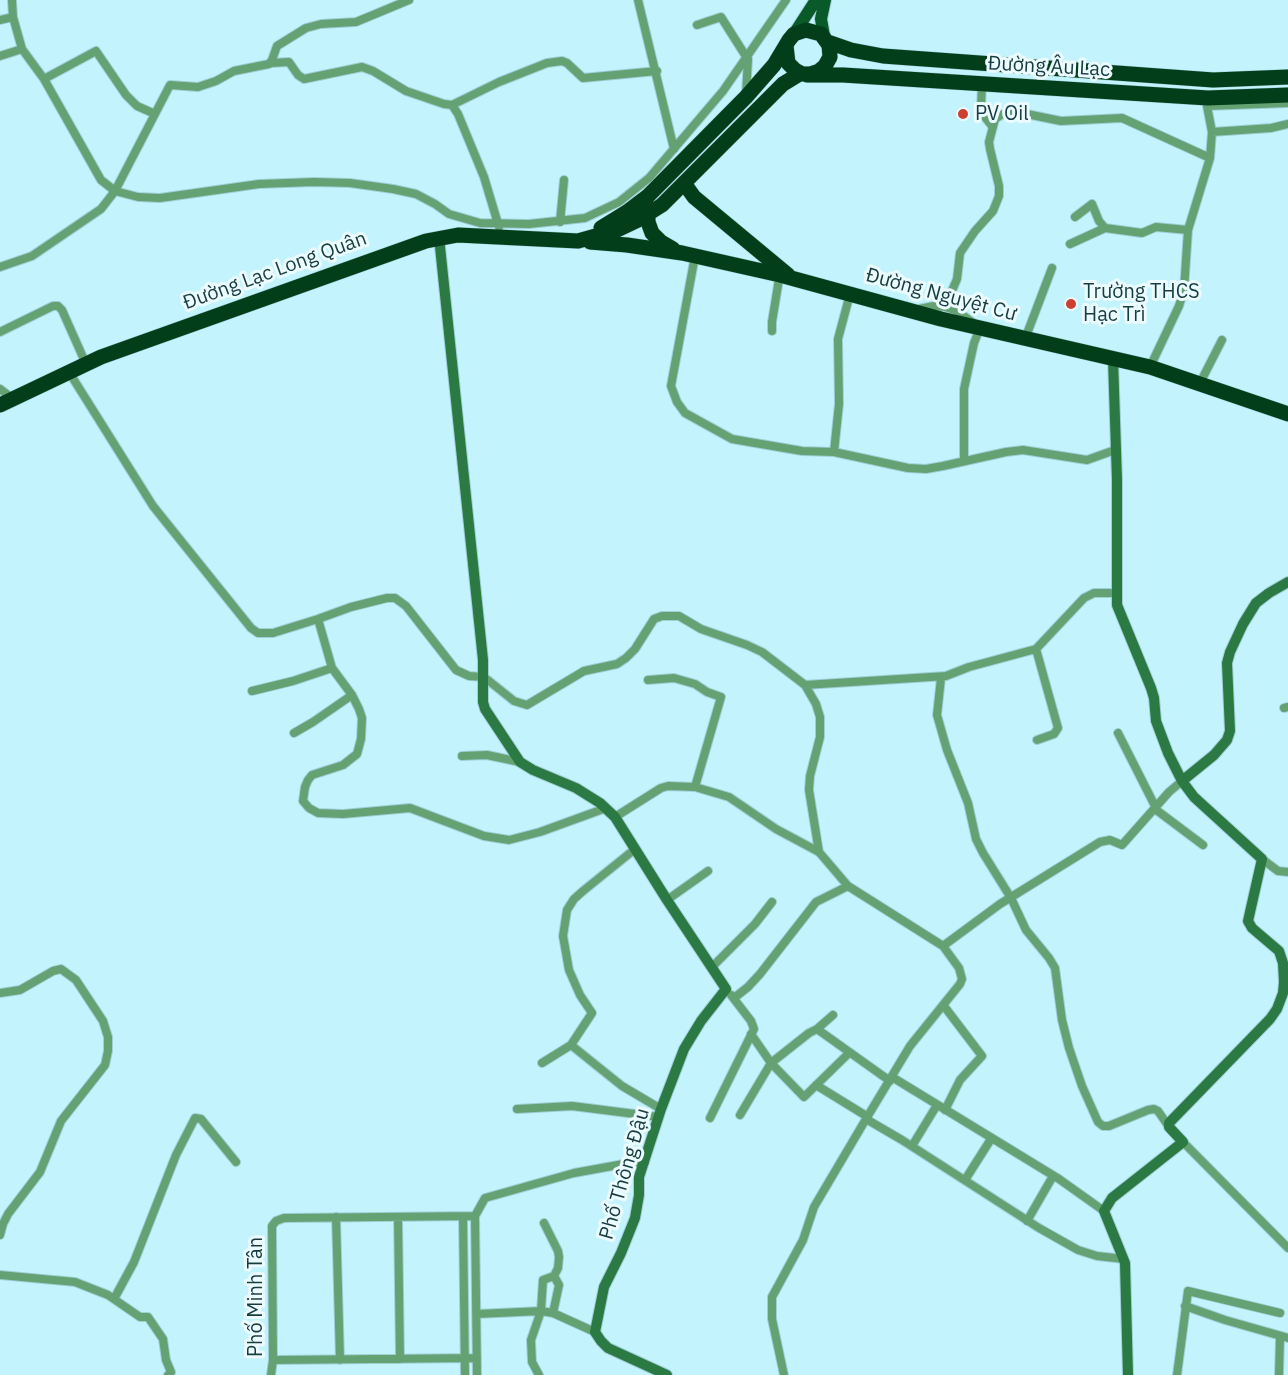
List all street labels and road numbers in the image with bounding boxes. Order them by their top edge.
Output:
street label: Đường Âu Lạc [987,52,1111,82]
street label: Đường Lạc Long Quân [180,227,370,315]
street label: Đường Nguyệt Cư [863,263,1019,327]
street label: Phố Thông Đậu [595,1106,655,1242]
street label: Phố Minh Tân [244,1237,268,1357]

